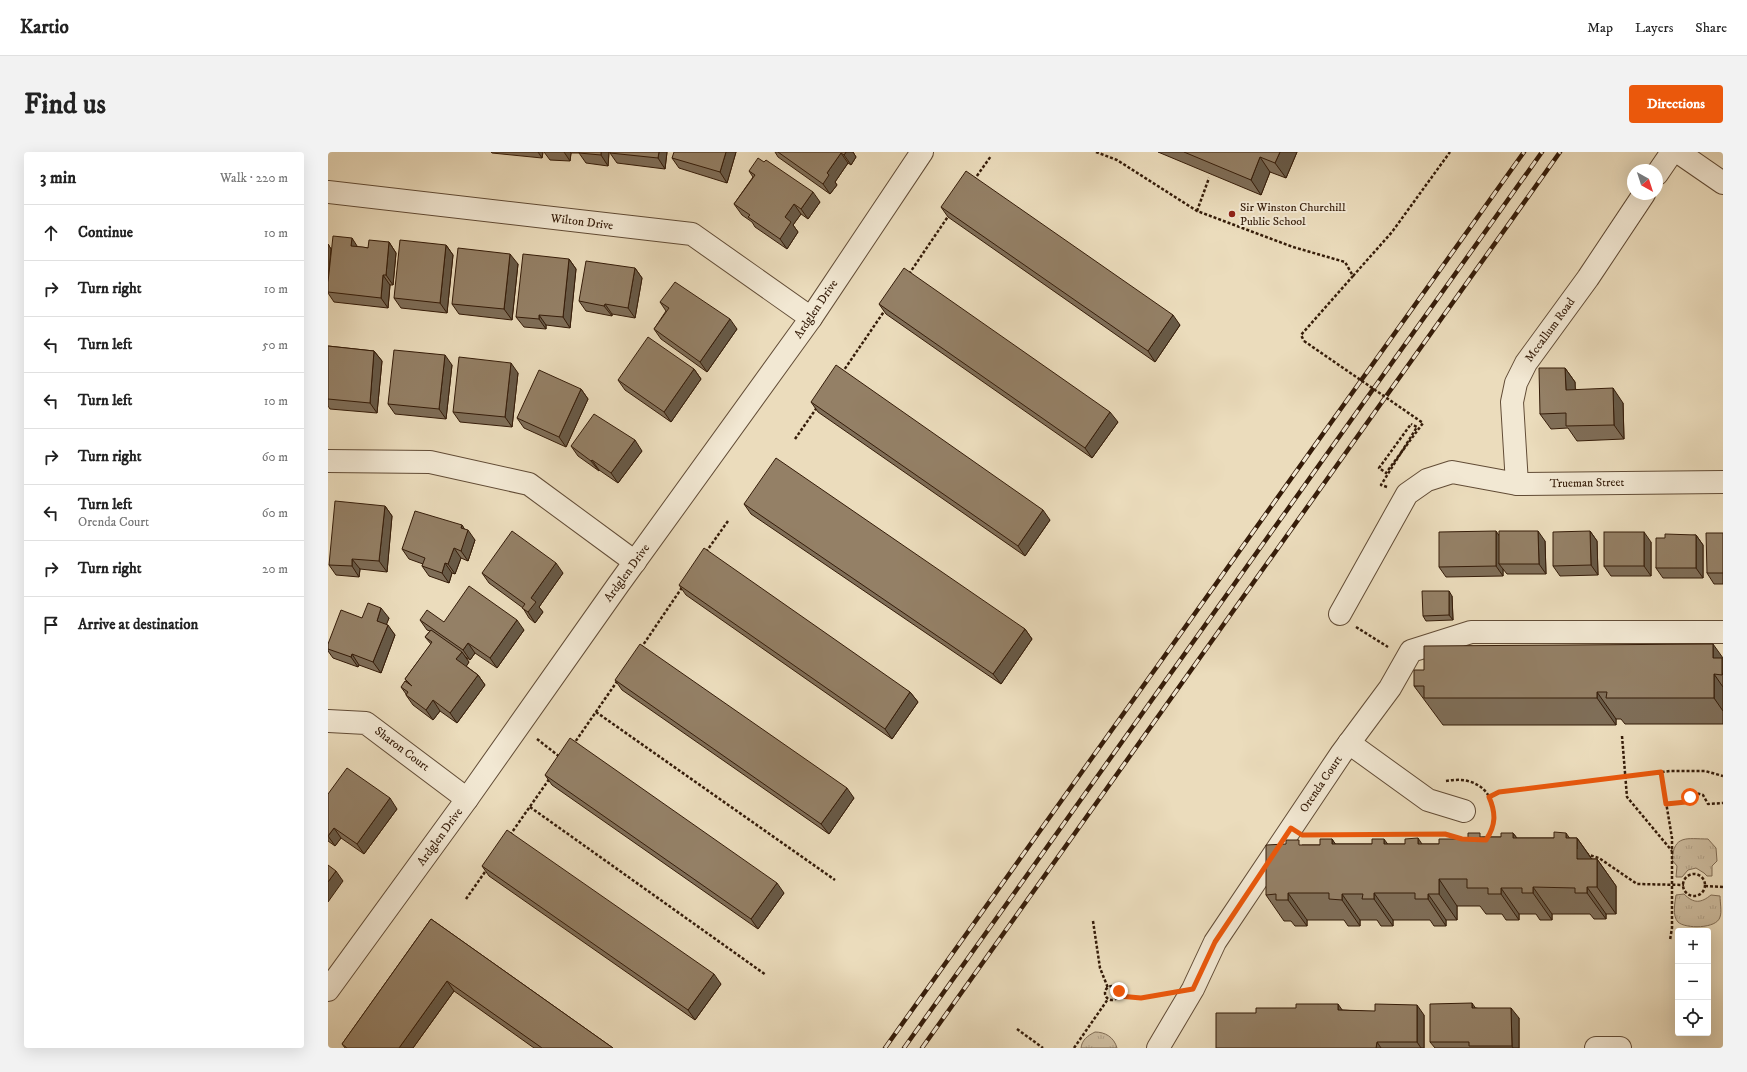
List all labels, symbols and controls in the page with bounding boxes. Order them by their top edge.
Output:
text: Kartio [20,16,69,39]
text: Map [1587,19,1613,37]
text: Layers [1635,19,1673,37]
text: Share [1695,19,1727,37]
button: Directions [1629,85,1723,123]
text: Find us [24,87,106,122]
north arrow [1627,164,1663,200]
text: 3 min [40,167,76,189]
text: Walk · 220 m [220,170,288,186]
place label: Sir Winston Churchill Public School [1240,200,1346,229]
marker: Sir Winston Churchill Public School [1227,209,1237,219]
street label: Wilton Drive [549,211,614,233]
icon: ahead [40,222,62,244]
text: Continue [78,223,133,242]
text: 10 m [264,225,288,241]
street label: Ardglen Drive [791,277,841,341]
icon: right [40,278,62,300]
text: Turn right [78,279,141,298]
text: 10 m [264,281,288,297]
street label: Mccallum Road [1522,295,1578,365]
icon: left [40,334,62,356]
text: Turn left [78,335,132,354]
text: 50 m [262,337,288,353]
icon: left [40,390,62,412]
text: Turn left [78,391,132,410]
text: 10 m [264,393,288,409]
icon: right [40,446,62,468]
text: Turn right [78,447,141,466]
text: 60 m [262,449,288,465]
street label: Trueman Street [1550,475,1624,491]
text: Turn left [78,495,132,514]
icon: left [40,502,62,524]
text: 60 m [262,505,288,521]
text: Orenda Court [78,514,149,530]
street label: Ardglen Drive [601,541,653,605]
icon: right [40,558,62,580]
text: Turn right [78,559,141,578]
text: 20 m [262,561,288,577]
icon: arrive [40,614,62,636]
text: Arrive at destination [78,615,198,634]
street label: Sharon Court [372,724,432,775]
street label: Orenda Court [1296,752,1346,815]
route start [1681,788,1699,806]
street label: Ardglen Drive [414,805,466,869]
map controls [1675,928,1711,1036]
button: + [1675,928,1711,964]
button: − [1675,964,1711,1000]
route end [1110,982,1128,1000]
button: locate [1675,1000,1711,1036]

